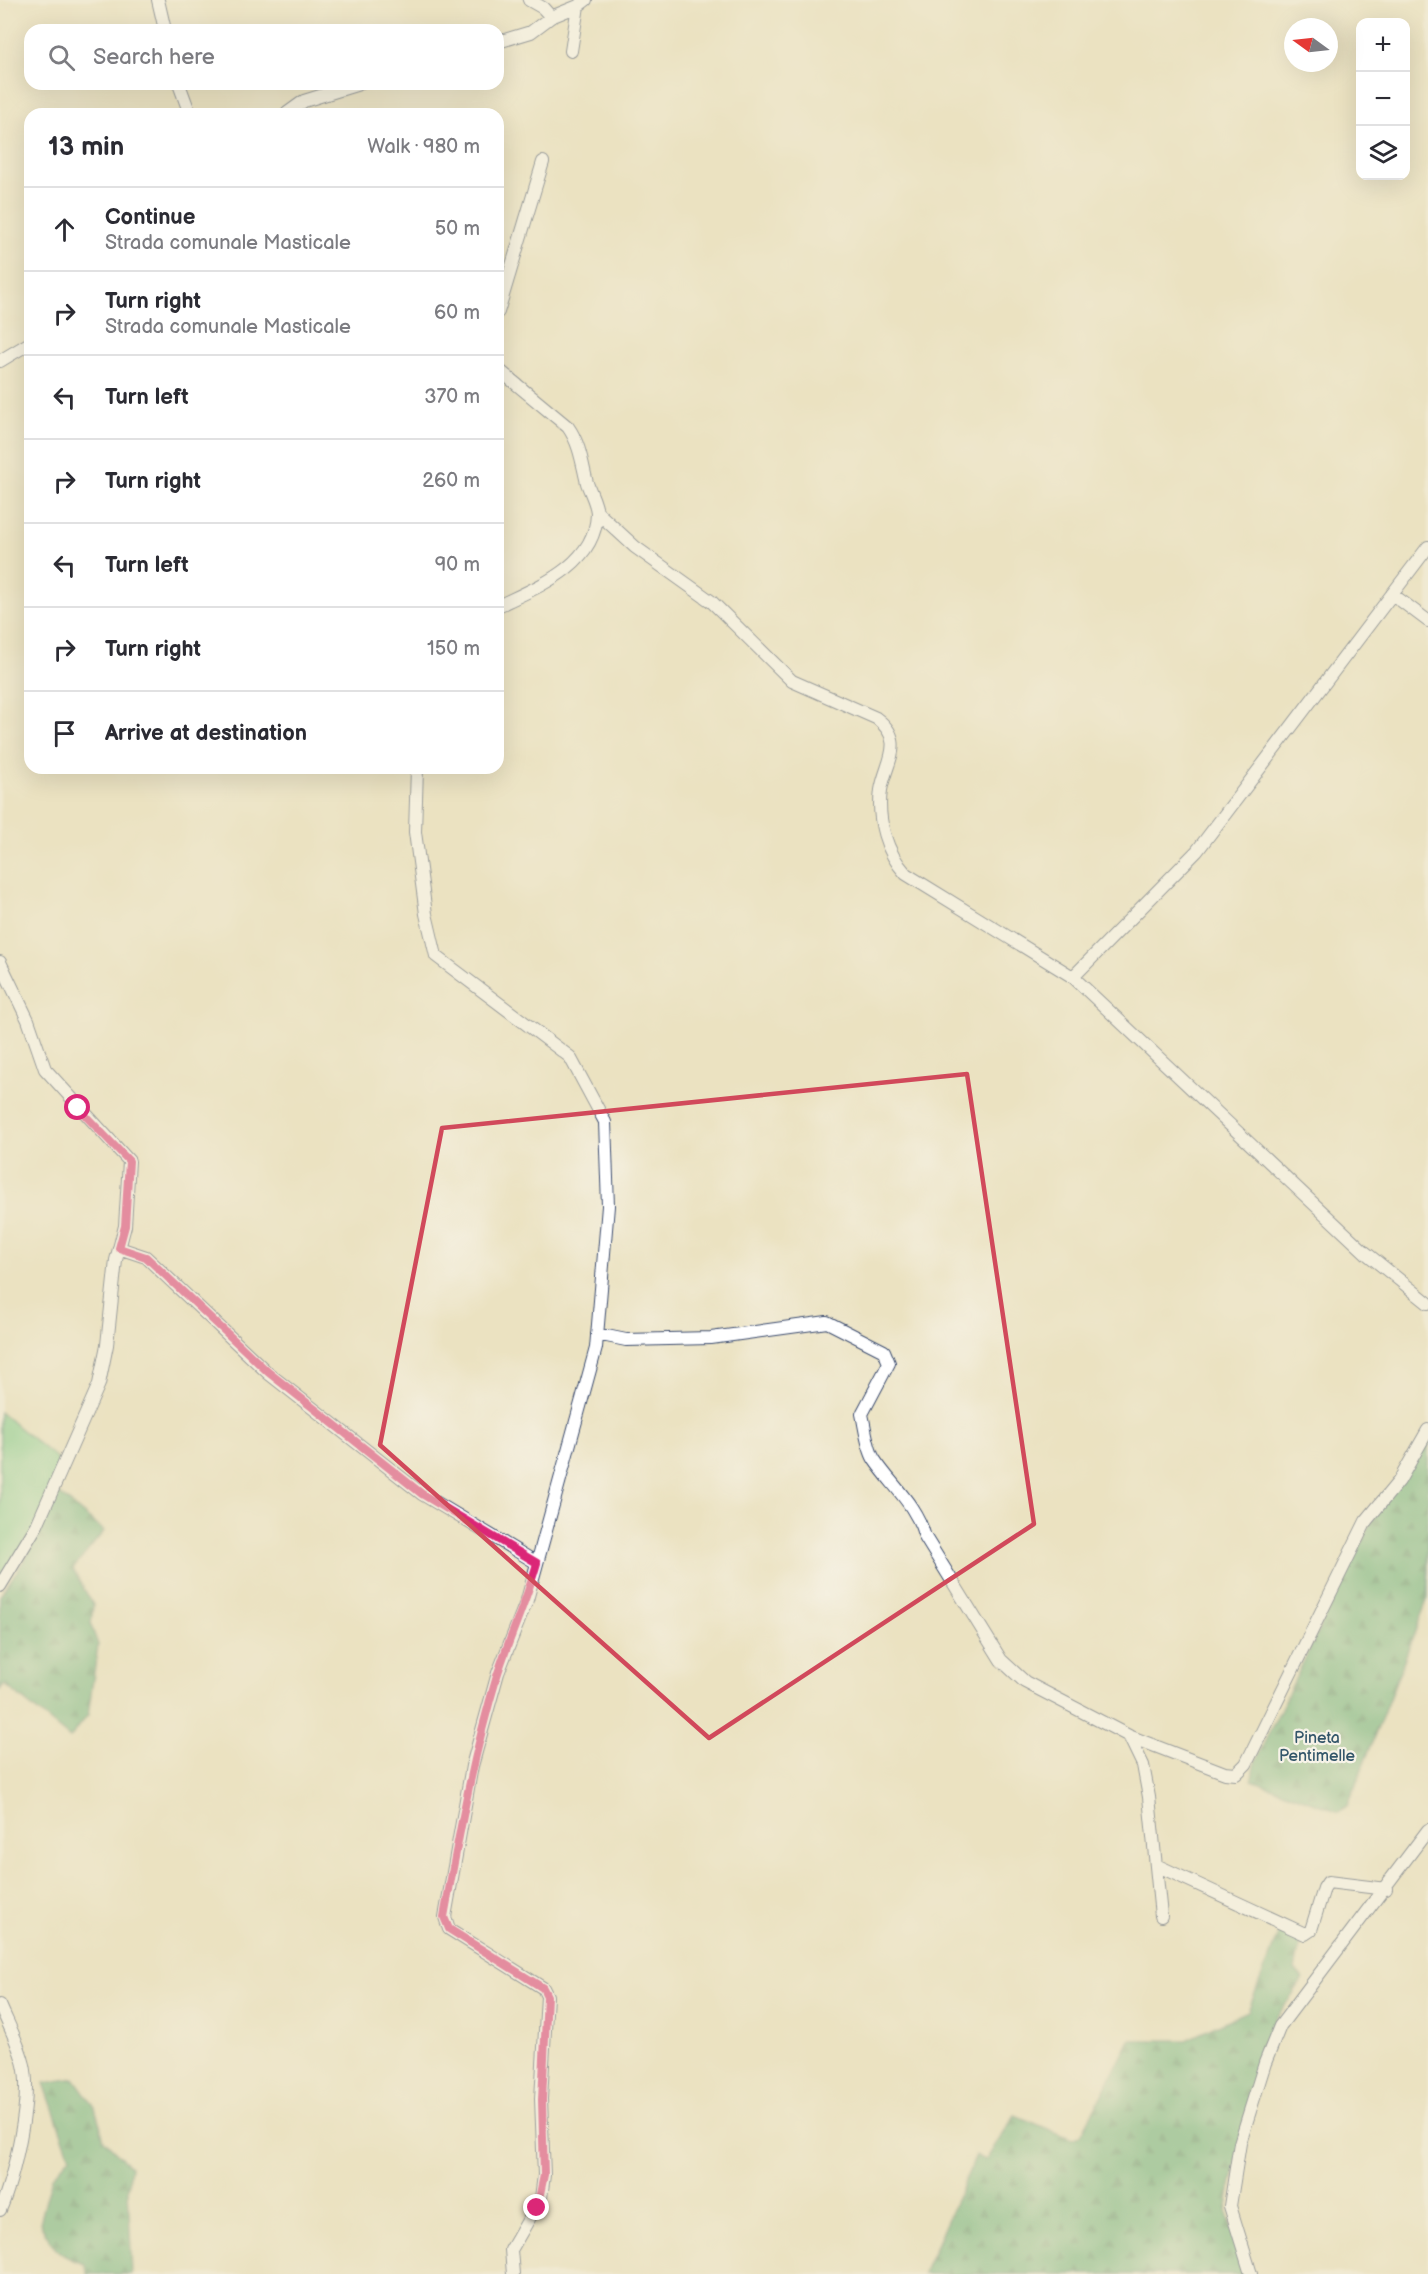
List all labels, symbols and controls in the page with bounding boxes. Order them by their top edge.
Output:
north arrow [1284,18,1338,72]
map controls [1356,18,1410,180]
button: + [1356,18,1410,72]
search box [24,24,504,90]
icon: search [45,41,78,74]
text: Search here [93,44,215,71]
button: − [1356,72,1410,126]
button: layers [1356,126,1410,180]
text: 13 min [48,132,124,163]
text: Walk · 980 m [367,135,480,159]
text: Continue [105,204,195,231]
icon: ahead [48,213,81,246]
text: 50 m [435,217,480,241]
text: Strada comunale Masticale [105,231,351,255]
text: Turn right [105,288,201,315]
icon: right [48,297,81,330]
text: 60 m [434,301,480,325]
text: Strada comunale Masticale [105,315,351,339]
icon: left [48,381,81,414]
text: Turn left [105,384,189,411]
text: 370 m [424,385,480,409]
icon: right [48,465,81,498]
text: Turn right [105,468,201,495]
text: 260 m [422,469,480,493]
icon: left [48,549,81,582]
text: Turn left [105,552,189,579]
text: 90 m [435,553,480,577]
icon: right [48,633,81,666]
text: Turn right [105,636,201,663]
text: 150 m [427,637,480,661]
icon: arrive [48,717,81,750]
text: Arrive at destination [105,720,307,747]
route start [64,1094,90,1120]
park label: Pineta Pentimelle [1279,1729,1355,1766]
route end [523,2194,549,2220]

